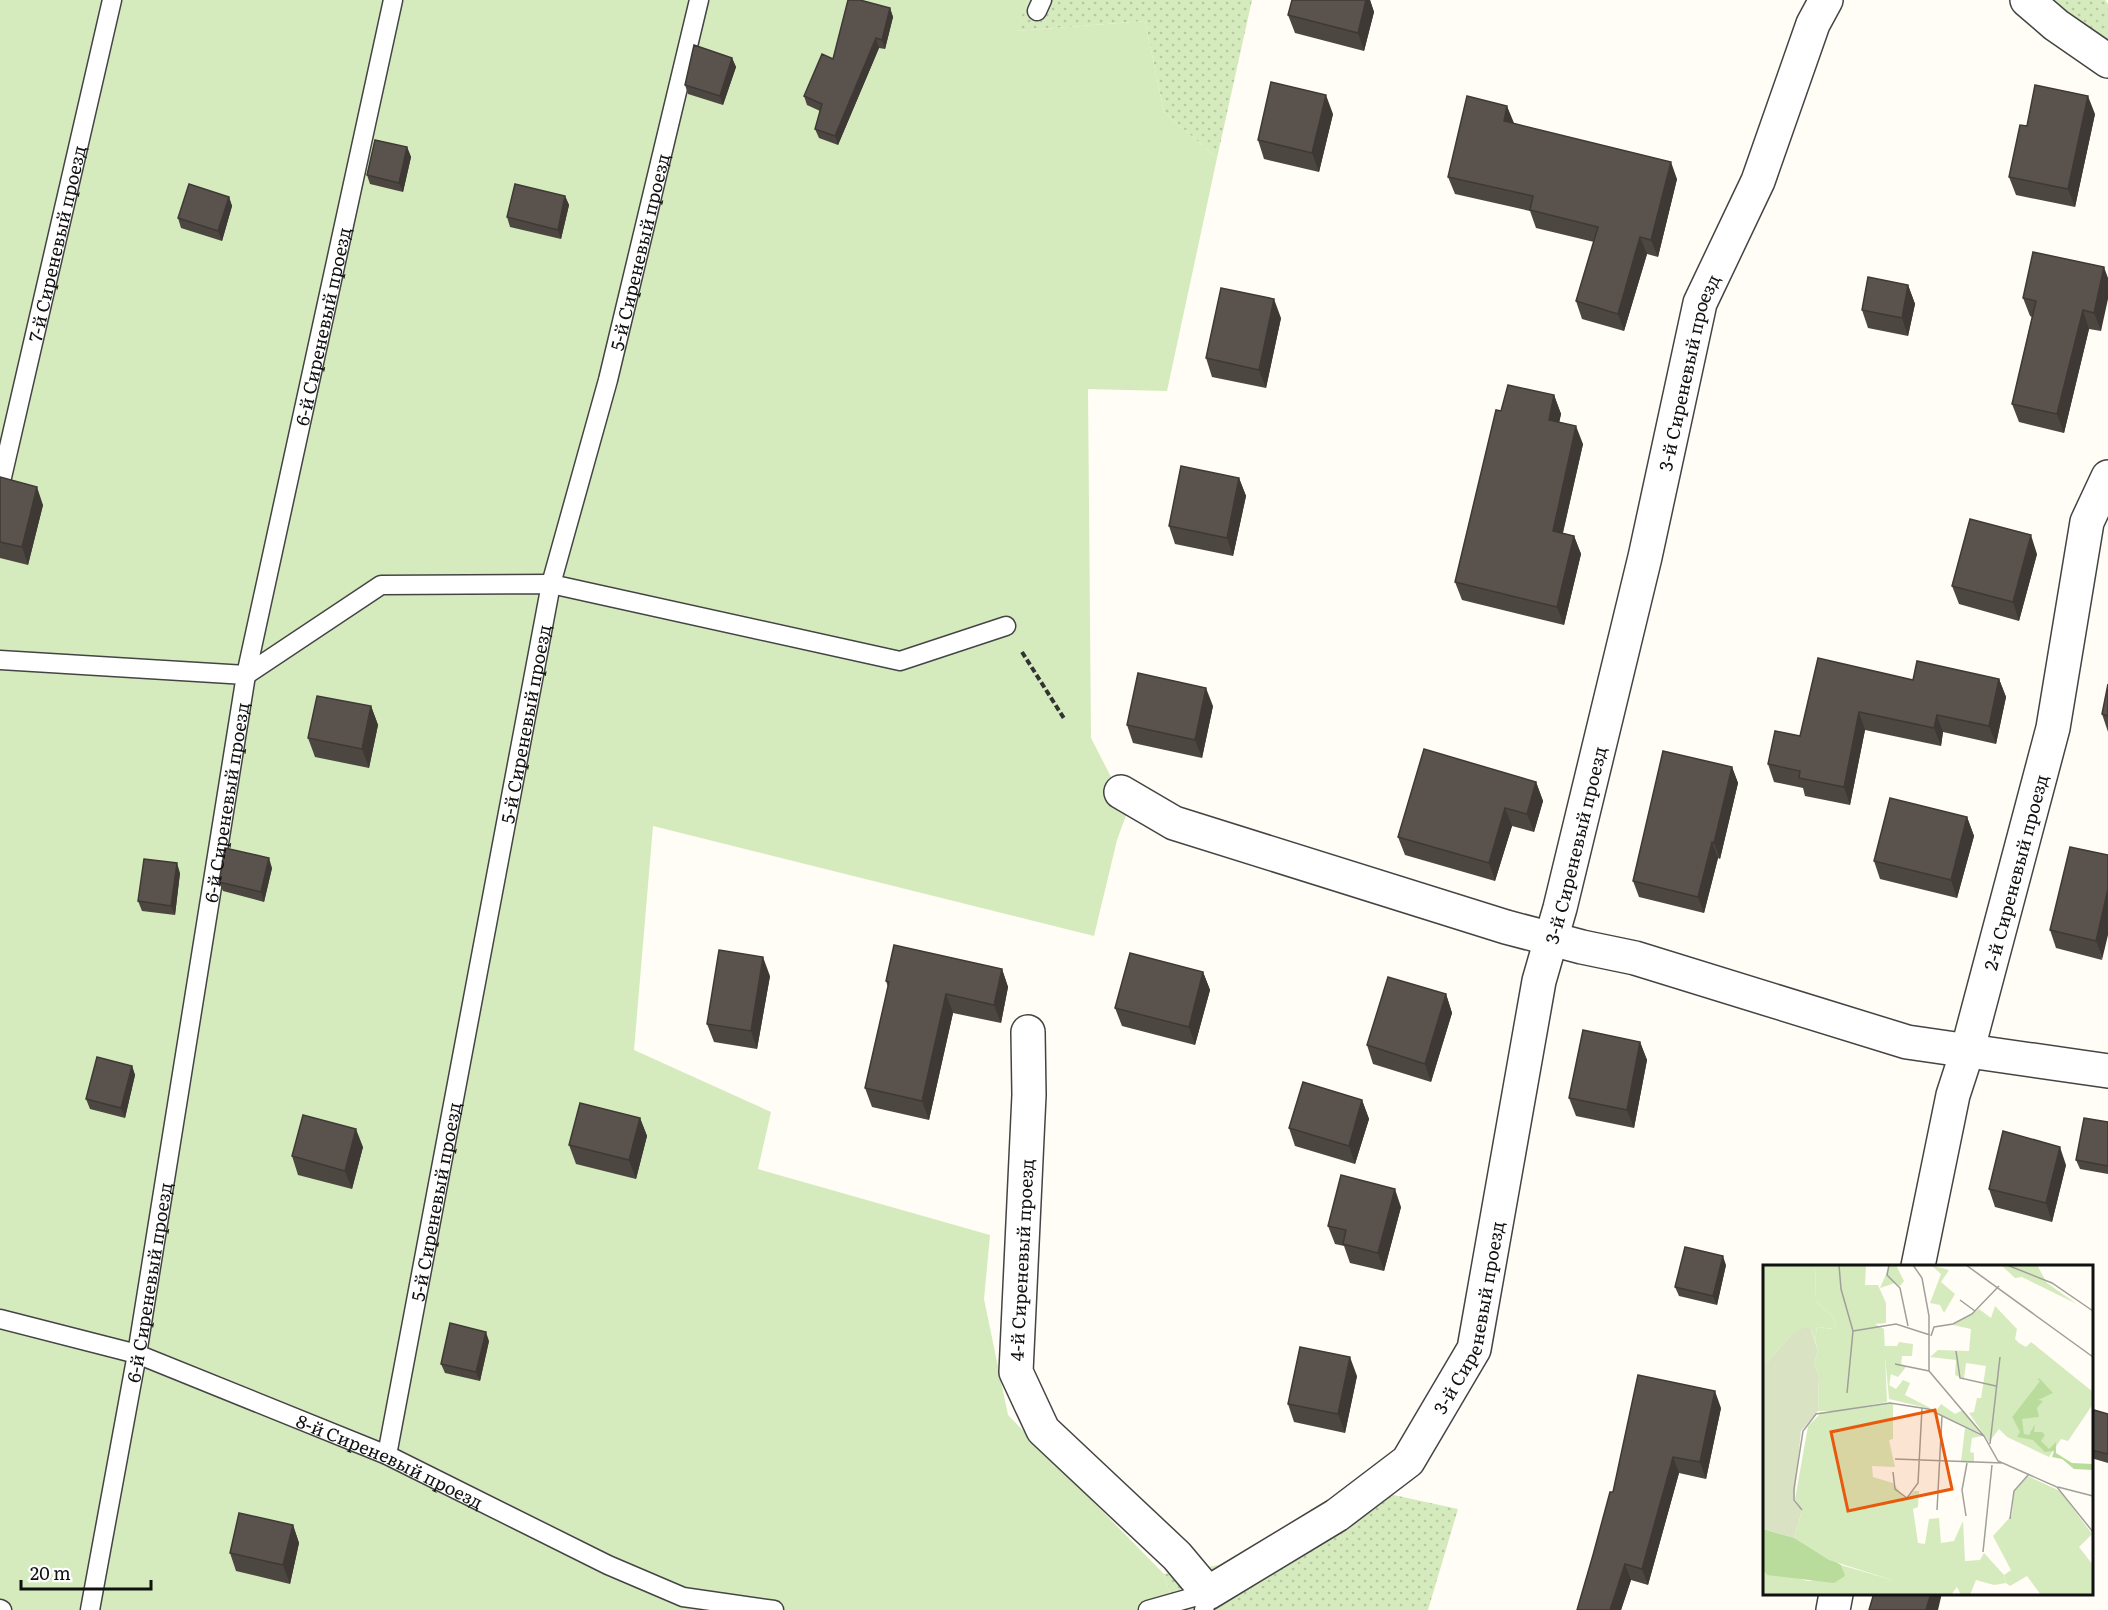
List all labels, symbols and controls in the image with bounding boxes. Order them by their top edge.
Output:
street label: 7-й Сиреневый проезд [20,142,92,344]
street label: 5-й Сиреневый проезд [602,150,675,353]
street label: 6-й Сиреневый проезд [287,224,357,428]
street label: 3-й Сиреневый проезд [1651,269,1726,473]
street label: 5-й Сиреневый проезд [493,622,557,826]
street label: 6-й Сиреневый проезд [196,700,255,904]
street label: 3-й Сиреневый проезд [1537,743,1612,947]
street label: 2-й Сиреневый проезд [1976,771,2054,973]
street label: 5-й Сиреневый проезд [403,1100,467,1303]
street label: 4-й Сиреневый проезд [1002,1158,1040,1362]
street label: 6-й Сиреневый проезд [119,1180,178,1384]
street label: 3-й Сиреневый проезд [1425,1219,1510,1418]
inset map [1763,1265,2093,1595]
street label: 8-й Сиреневый проезд [293,1406,488,1514]
scale bar [21,1553,152,1591]
text: 20 m [30,1559,71,1586]

